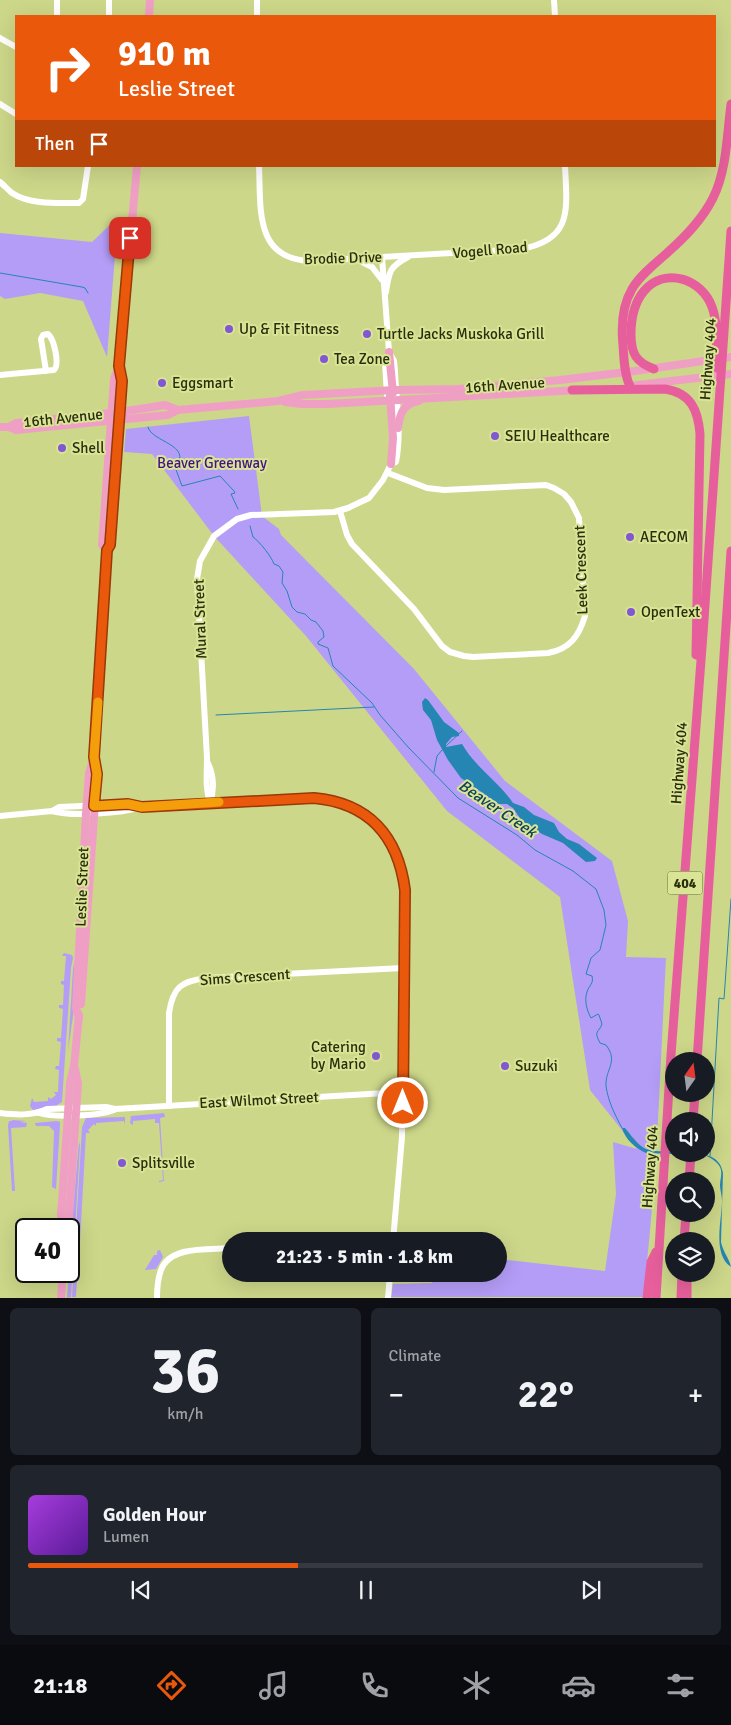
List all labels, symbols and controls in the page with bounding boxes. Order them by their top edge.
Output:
text: 910 m [118,32,211,75]
icon: right [35,35,100,100]
text: Leslie Street [118,75,235,102]
icon: arrive [85,130,113,158]
text: Then [35,132,75,156]
pin [109,217,151,259]
icon: arrive [116,224,144,252]
street label: Vogell Road [452,238,528,262]
street label: Brodie Drive [304,248,382,268]
street label: Highway 404 [696,317,720,401]
place label: Up & Fit Fitness [239,320,340,338]
marker: Up & Fit Fitness [223,323,235,335]
place label: Turtle Jacks Muskoka Grill [377,325,544,343]
marker: Turtle Jacks Muskoka Grill [361,328,373,340]
place label: Tea Zone [334,350,390,368]
marker: Tea Zone [318,353,330,365]
street label: 16th Avenue [465,373,545,397]
place label: Eggsmart [172,374,233,392]
marker: Eggsmart [156,377,168,389]
street label: 16th Avenue [22,405,104,431]
place label: SEIU Healthcare [505,427,610,445]
marker: SEIU Healthcare [489,430,501,442]
place label: Shell [72,439,105,457]
marker: Shell [56,442,68,454]
park label: Beaver Greenway [157,454,267,472]
street label: Leek Crescent [570,525,592,615]
place label: AECOM [640,528,689,546]
marker: AECOM [624,531,636,543]
street label: Mural Street [190,579,210,659]
place label: OpenText [641,603,700,621]
marker: OpenText [625,606,637,618]
street label: Highway 404 [667,721,691,805]
water label: Beaver Creek [455,776,542,843]
street label: Leslie Street [72,847,92,927]
road number: 404 [668,871,702,894]
street label: Sims Crescent [199,965,291,989]
place label: Catering by Mario [310,1038,366,1073]
marker: Catering by Mario [370,1050,382,1062]
north arrow [665,1052,715,1102]
map controls [665,1052,715,1282]
place label: Suzuki [515,1057,558,1075]
marker: Suzuki [499,1060,511,1072]
position arrow [376,1076,428,1128]
street label: East Wilmot Street [199,1088,319,1112]
button: sound [665,1112,715,1162]
street label: Highway 404 [638,1125,662,1209]
place label: Splitsville [132,1154,195,1172]
marker: Splitsville [116,1157,128,1169]
button: search [665,1172,715,1222]
speed limit sign: 40 [15,1218,80,1283]
button: layers [665,1232,715,1282]
text: 21:23 · 5 min · 1.8 km [276,1245,453,1269]
text: 36 [150,1331,220,1411]
text: Climate [389,1346,441,1366]
text: 22° [518,1371,574,1418]
text: − [389,1378,404,1412]
text: + [688,1378,703,1412]
text: km/h [167,1404,203,1424]
text: Golden Hour [103,1503,206,1527]
text: Lumen [103,1527,149,1547]
icon: previous [127,1576,155,1604]
icon: pause [352,1576,380,1604]
icon: next [577,1576,605,1604]
icon: directions [154,1668,189,1703]
icon: music [256,1668,291,1703]
icon: phone [357,1668,392,1703]
icon: climate [459,1668,494,1703]
icon: car [561,1668,596,1703]
icon: filters [663,1668,698,1703]
text: 21:18 [33,1672,87,1699]

